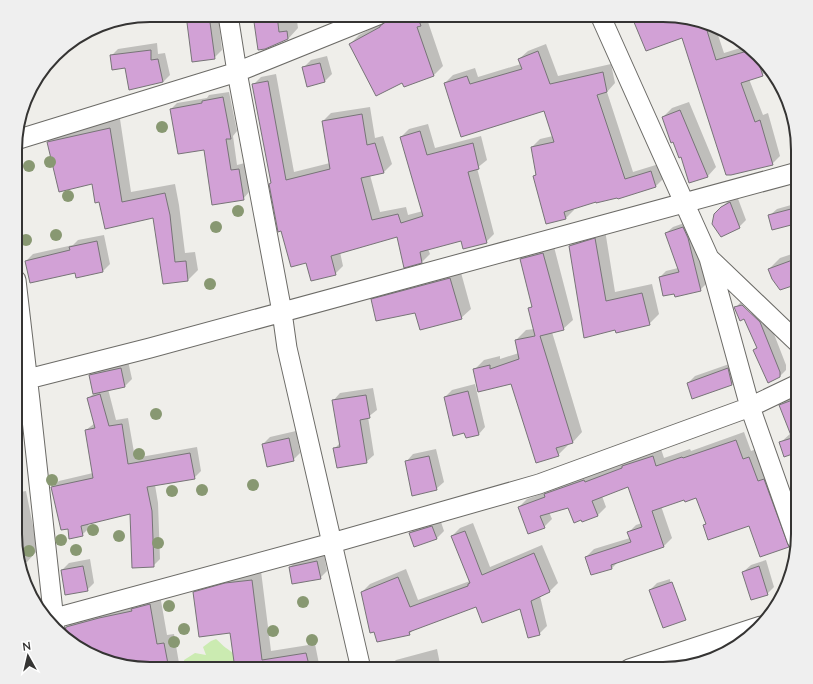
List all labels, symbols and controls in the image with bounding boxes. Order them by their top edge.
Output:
north arrow [8,636,48,676]
text: N [21,639,32,653]

